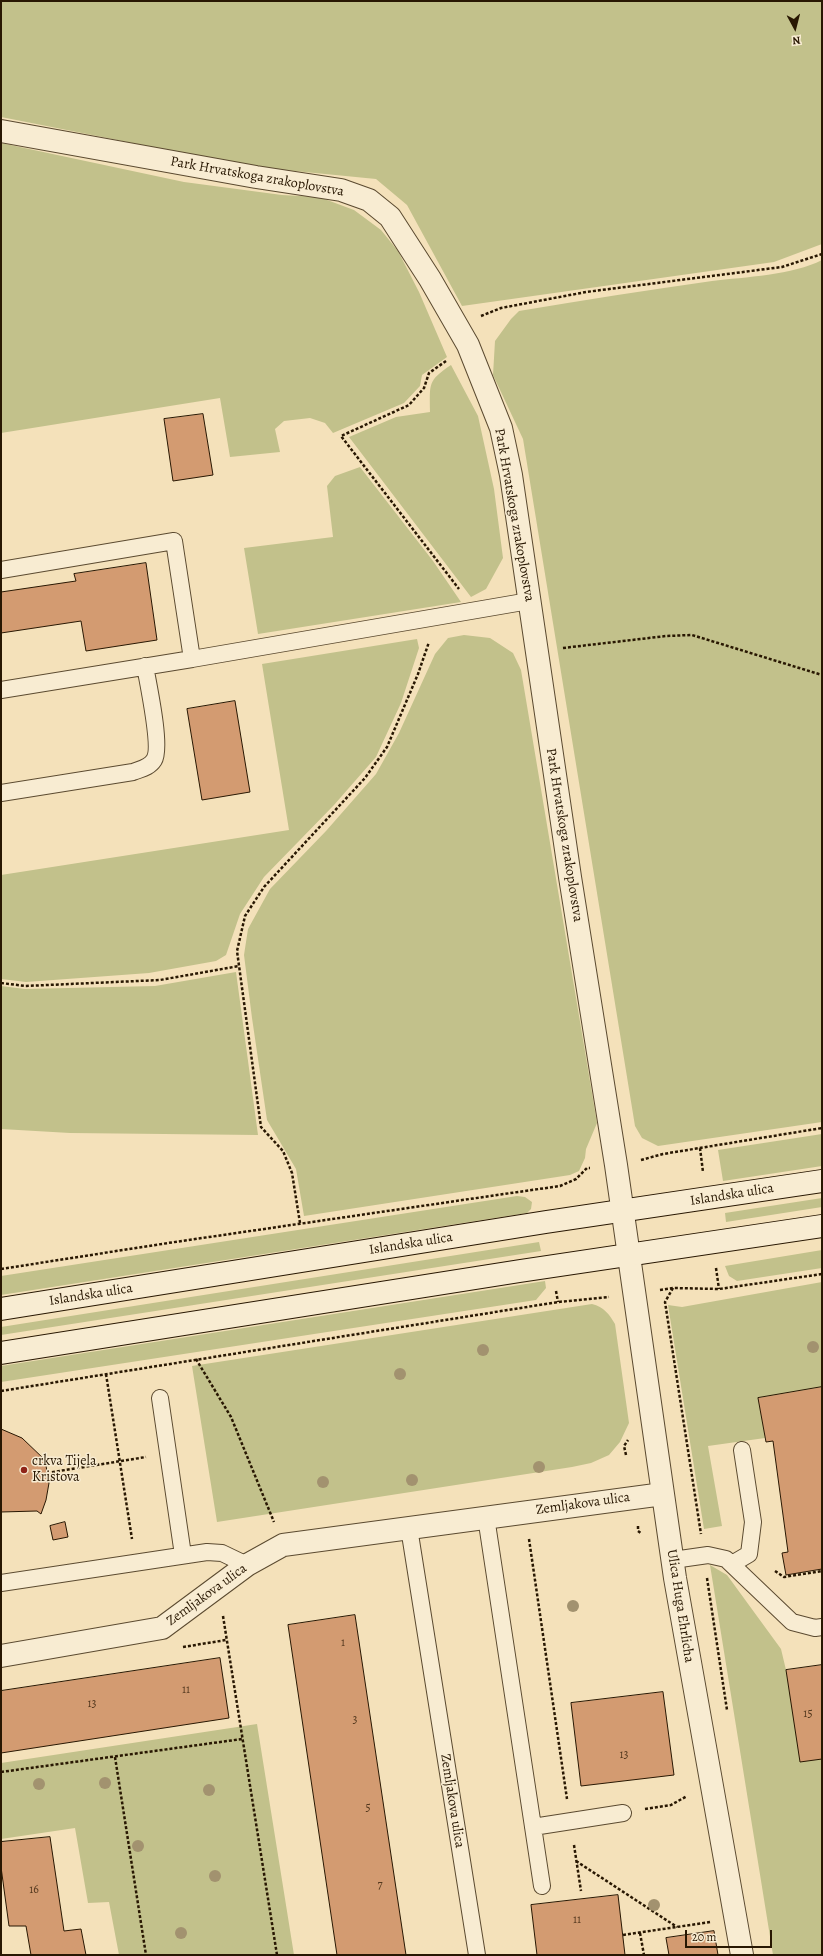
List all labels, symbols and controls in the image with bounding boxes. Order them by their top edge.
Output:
north arrow [775,8,815,48]
text: N [792,32,801,48]
street label: Park Hrvatskoga zrakoplovstva [169,153,345,201]
street label: Park Hrvatskoga zrakoplovstva [490,427,538,603]
street label: Park Hrvatskoga zrakoplovstva [542,747,586,923]
street label: Islandska ulica [689,1180,775,1210]
street label: Islandska ulica [368,1229,454,1259]
street label: Islandska ulica [48,1280,134,1310]
place label: crkva Tijela Kristova [32,1454,96,1486]
marker: crkva Tijela Kristova [19,1465,29,1475]
street label: Zemljakova ulica [535,1489,631,1519]
street label: Ulica Huga Ehrlicha [663,1548,697,1664]
street label: Zemljakova ulica [164,1560,250,1630]
house number: 1 [341,1636,345,1650]
house number: 11 [182,1683,190,1697]
house number: 13 [87,1697,97,1711]
house number: 15 [803,1707,813,1721]
house number: 3 [353,1713,357,1727]
house number: 13 [619,1748,629,1762]
street label: Zemljakova ulica [436,1753,468,1849]
house number: 5 [365,1801,371,1815]
house number: 7 [377,1878,383,1892]
house number: 16 [29,1883,39,1897]
house number: 11 [573,1913,581,1927]
scale bar [687,1922,774,1948]
text: 20 m [692,1929,716,1945]

